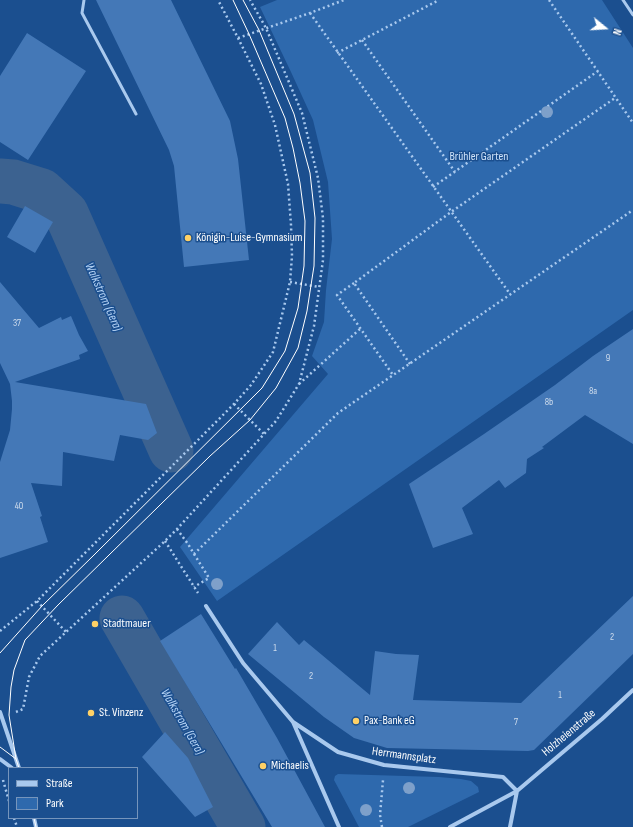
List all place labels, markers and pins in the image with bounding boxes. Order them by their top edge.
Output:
place label: Königin-Luise-Gymnasium [196,231,303,245]
marker: Königin-Luise-Gymnasium [183,233,193,243]
place label: Stadtmauer [103,617,151,631]
marker: Stadtmauer [90,619,100,629]
place label: St. Vinzenz [99,706,143,720]
marker: St. Vinzenz [86,708,96,718]
place label: Pax-Bank eG [364,714,415,728]
marker: Pax-Bank eG [351,716,361,726]
place label: Michaelis [271,759,309,773]
marker: Michaelis [258,761,268,771]

